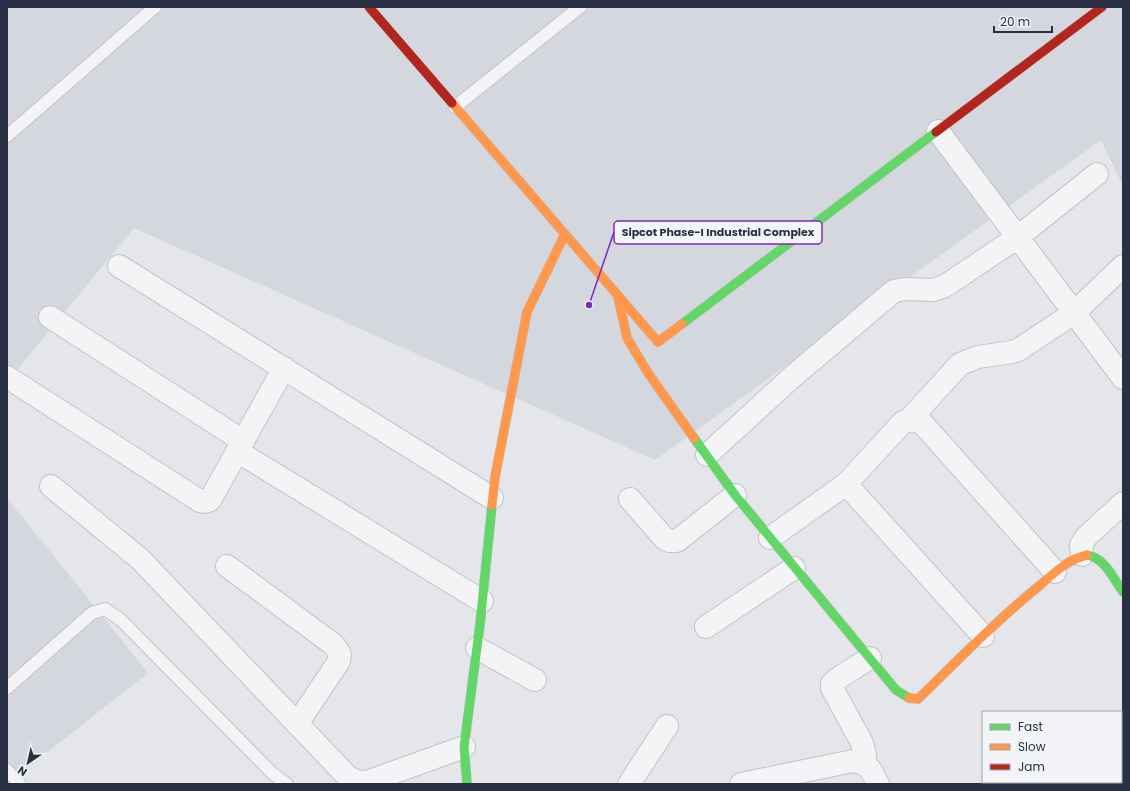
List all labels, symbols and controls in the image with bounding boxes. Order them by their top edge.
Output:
scale bar [994,8,1052,34]
text: 20 m [1000,13,1030,30]
callout: Sipcot Phase-I Industrial Complex [614,221,822,244]
text: Sipcot Phase-I Industrial Complex [622,224,815,240]
legend [982,711,1122,783]
text: Fast [1018,718,1043,735]
text: Slow [1018,738,1046,755]
north arrow [8,743,48,783]
text: Jam [1018,758,1045,775]
text: N [15,762,30,780]

